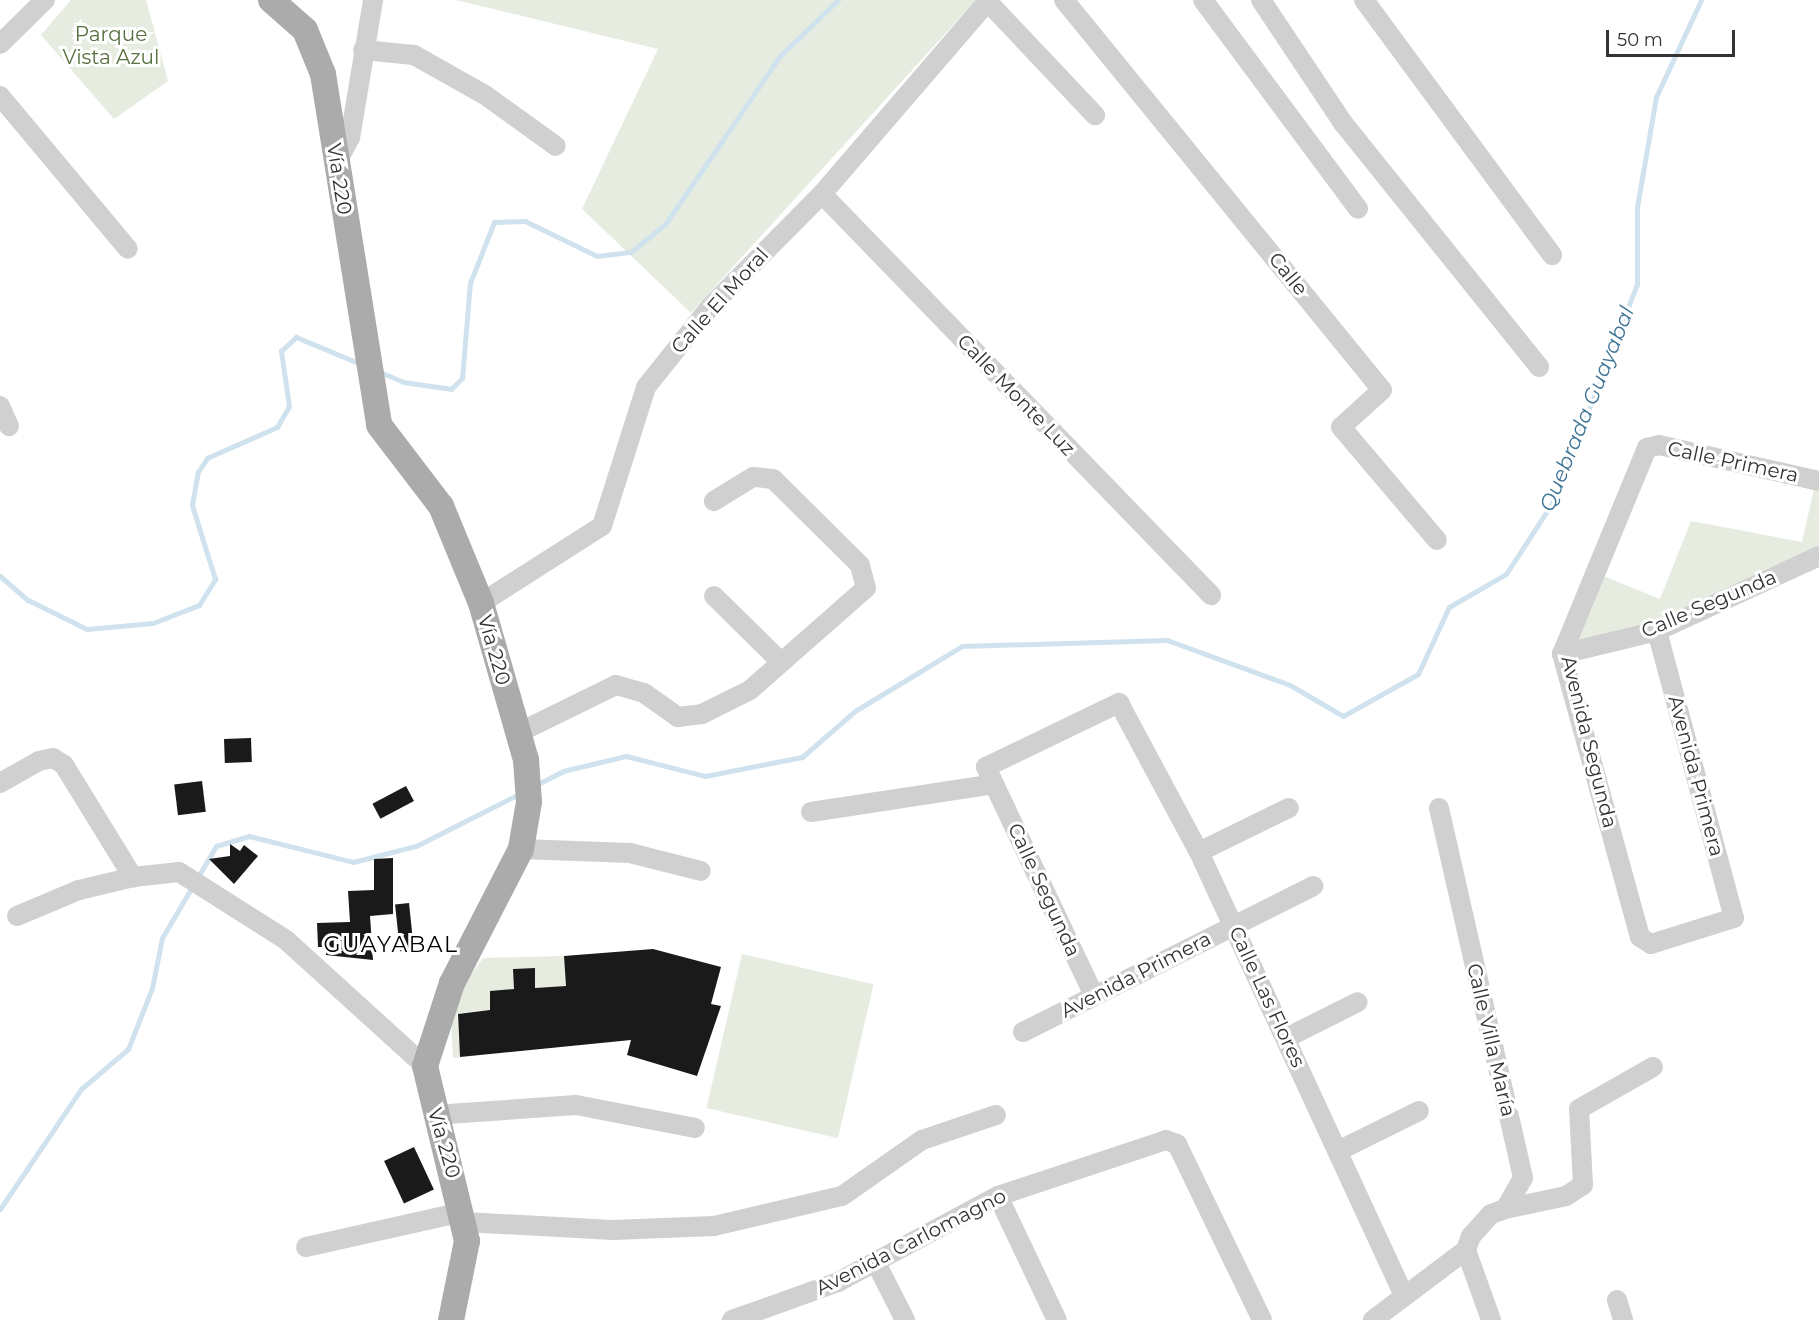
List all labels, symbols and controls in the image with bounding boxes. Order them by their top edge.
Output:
scale bar [1609,18,1738,56]
park label: Parque Vista Azul [63,23,159,70]
text: 50 m [1617,29,1663,51]
street label: Vía 220 [322,142,356,216]
street label: Calle El Moral [666,243,774,359]
street label: Calle [1263,248,1313,300]
water label: Quebrada Guayabal [1534,303,1640,515]
street label: Calle Monte Luz [952,329,1080,461]
street label: Calle Primera [1665,436,1801,488]
street label: Calle Segunda [1638,565,1780,643]
street label: Vía 220 [473,612,515,688]
street label: Avenida Segunda [1556,654,1622,830]
street label: Avenida Primera [1663,693,1729,859]
street label: Calle Segunda [1003,820,1085,960]
street label: Calle Las Flores [1224,923,1310,1071]
street label: Avenida Primera [1057,927,1215,1023]
district label: GUAYABAL [324,932,458,958]
street label: Calle Villa María [1462,961,1520,1119]
street label: Vía 220 [423,1105,465,1181]
street label: Avenida Carlomagno [812,1184,1010,1300]

